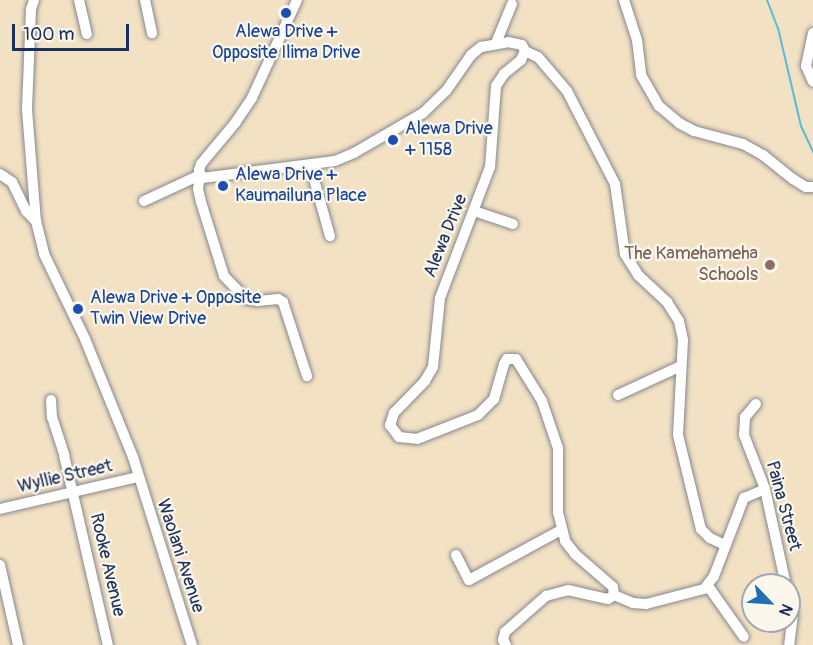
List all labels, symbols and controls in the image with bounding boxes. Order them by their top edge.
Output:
marker: Alewa Drive + Opposite Ilima Drive [279,6,293,20]
scale bar [15,12,132,50]
place label: Alewa Drive + Opposite Ilima Drive [212,22,360,64]
text: 100 m [23,23,75,46]
place label: Alewa Drive + 1158 [405,119,493,162]
marker: Alewa Drive + 1158 [386,133,400,147]
place label: Alewa Drive + Kaumailuna Place [235,165,366,207]
marker: Alewa Drive + Kaumailuna Place [216,179,230,193]
street label: Alewa Drive [420,191,472,281]
place label: The Kamehameha Schools [624,244,758,286]
marker: The Kamehameha Schools [763,258,777,272]
place label: Alewa Drive + Opposite Twin View Drive [90,288,261,330]
marker: Alewa Drive + Opposite Twin View Drive [71,302,85,316]
street label: Wyllie Street [16,456,114,498]
street label: Paina Street [761,459,805,553]
street label: Waolani Avenue [151,496,209,616]
street label: Rooke Avenue [85,511,129,619]
north arrow [741,573,801,633]
text: N [774,601,797,619]

